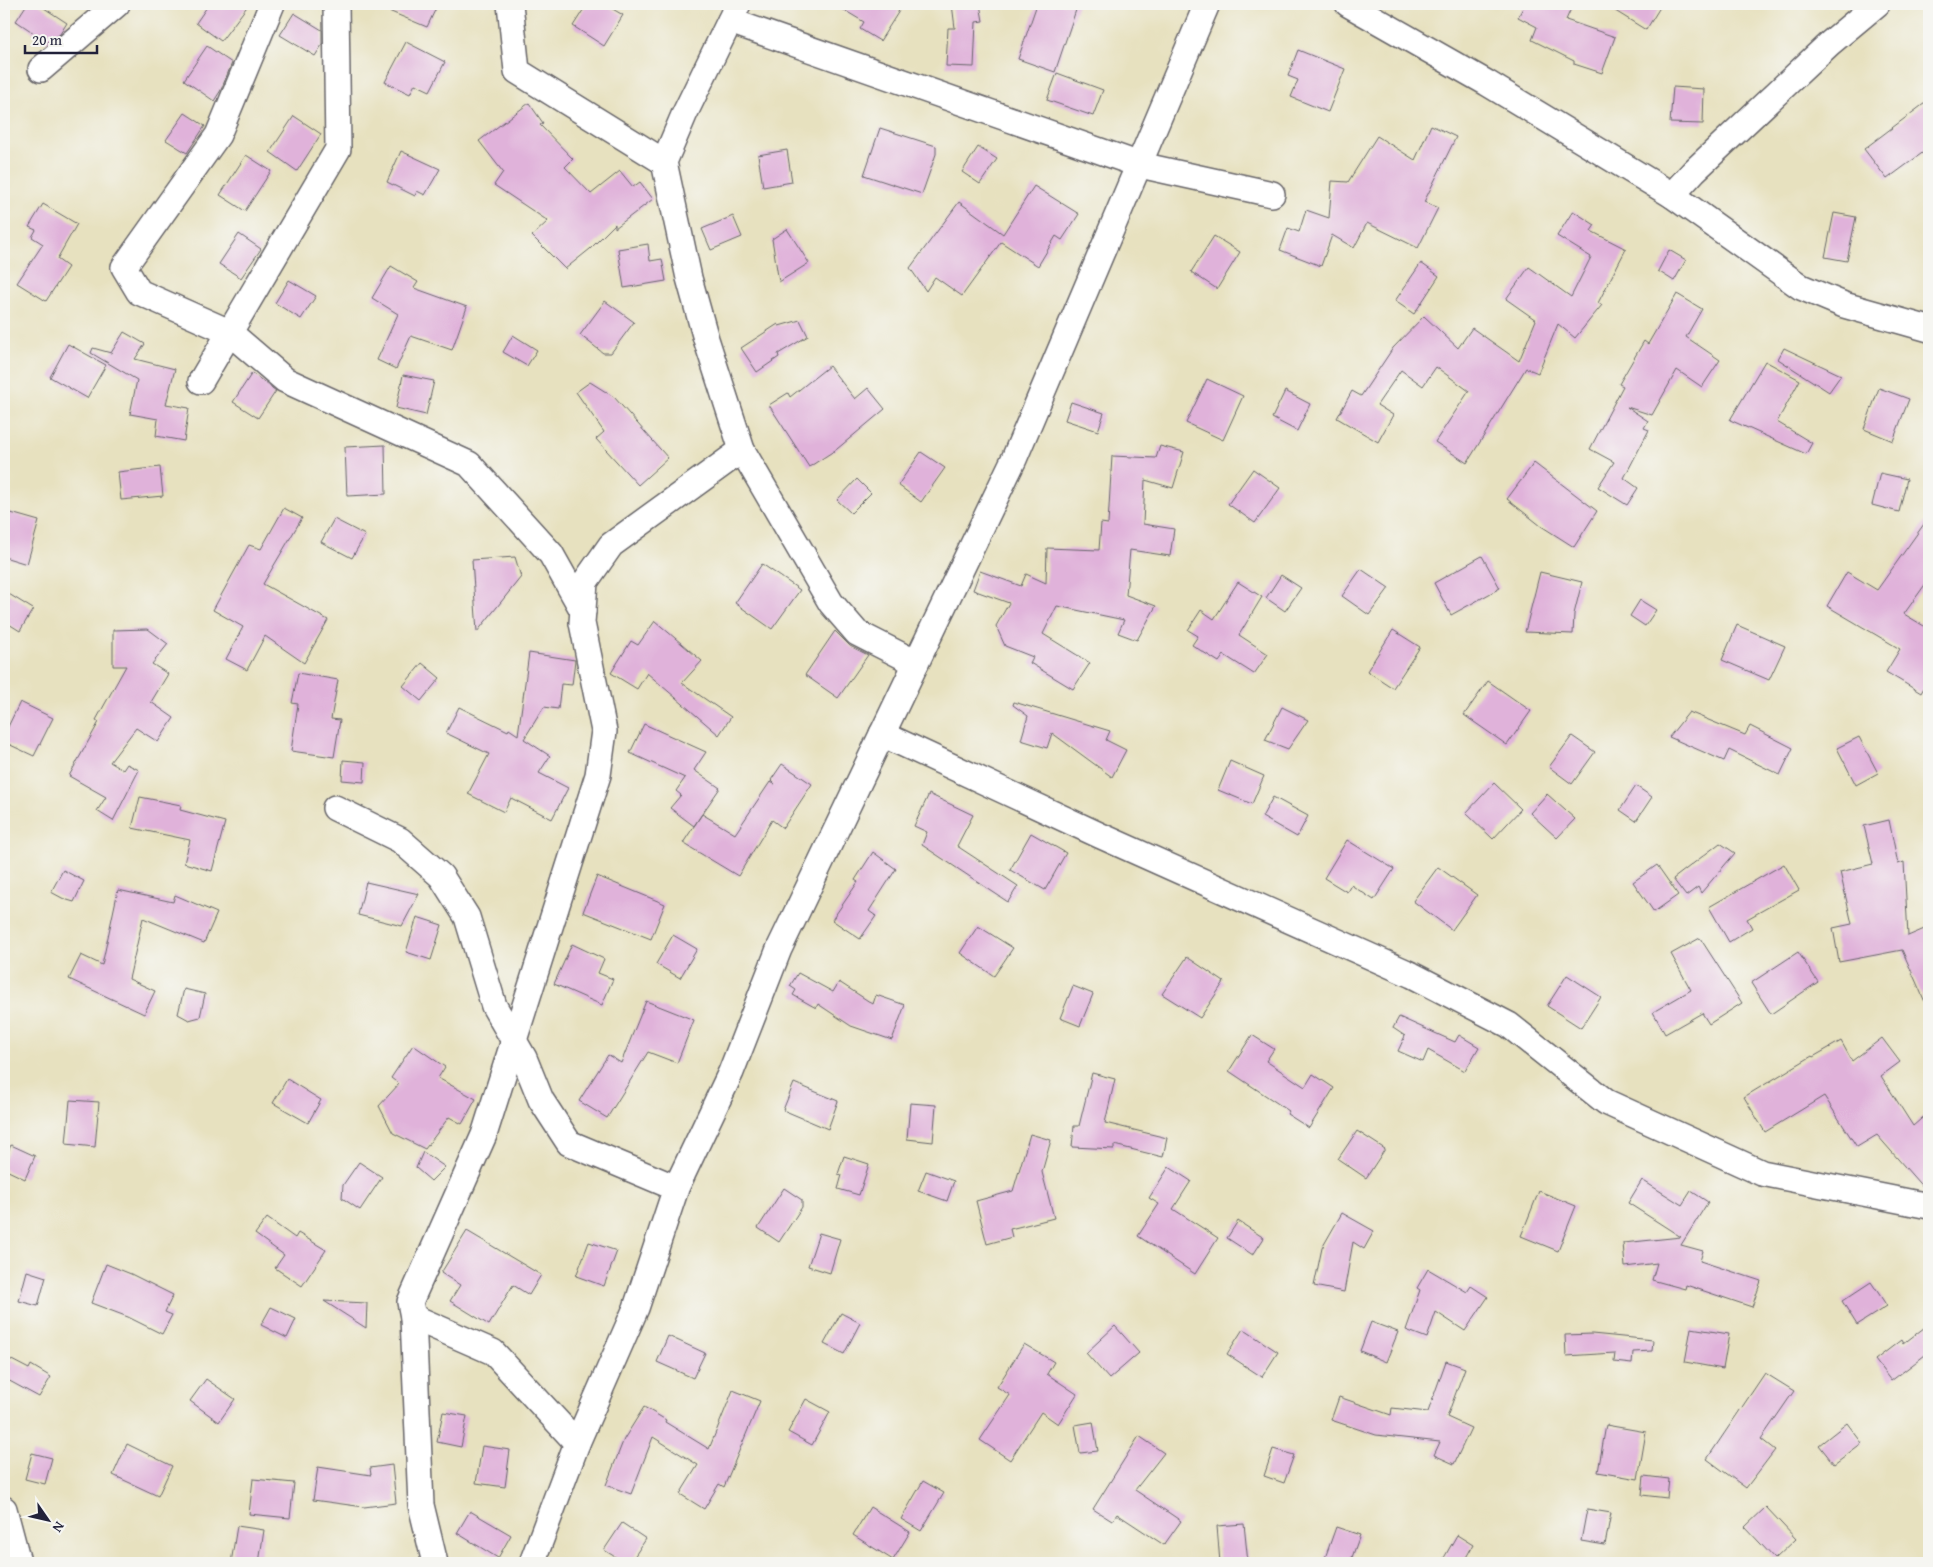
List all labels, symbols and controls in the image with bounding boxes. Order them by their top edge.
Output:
scale bar [25,22,98,54]
text: 20 m [32,29,63,50]
north arrow [22,1494,72,1544]
text: N [48,1518,70,1537]

